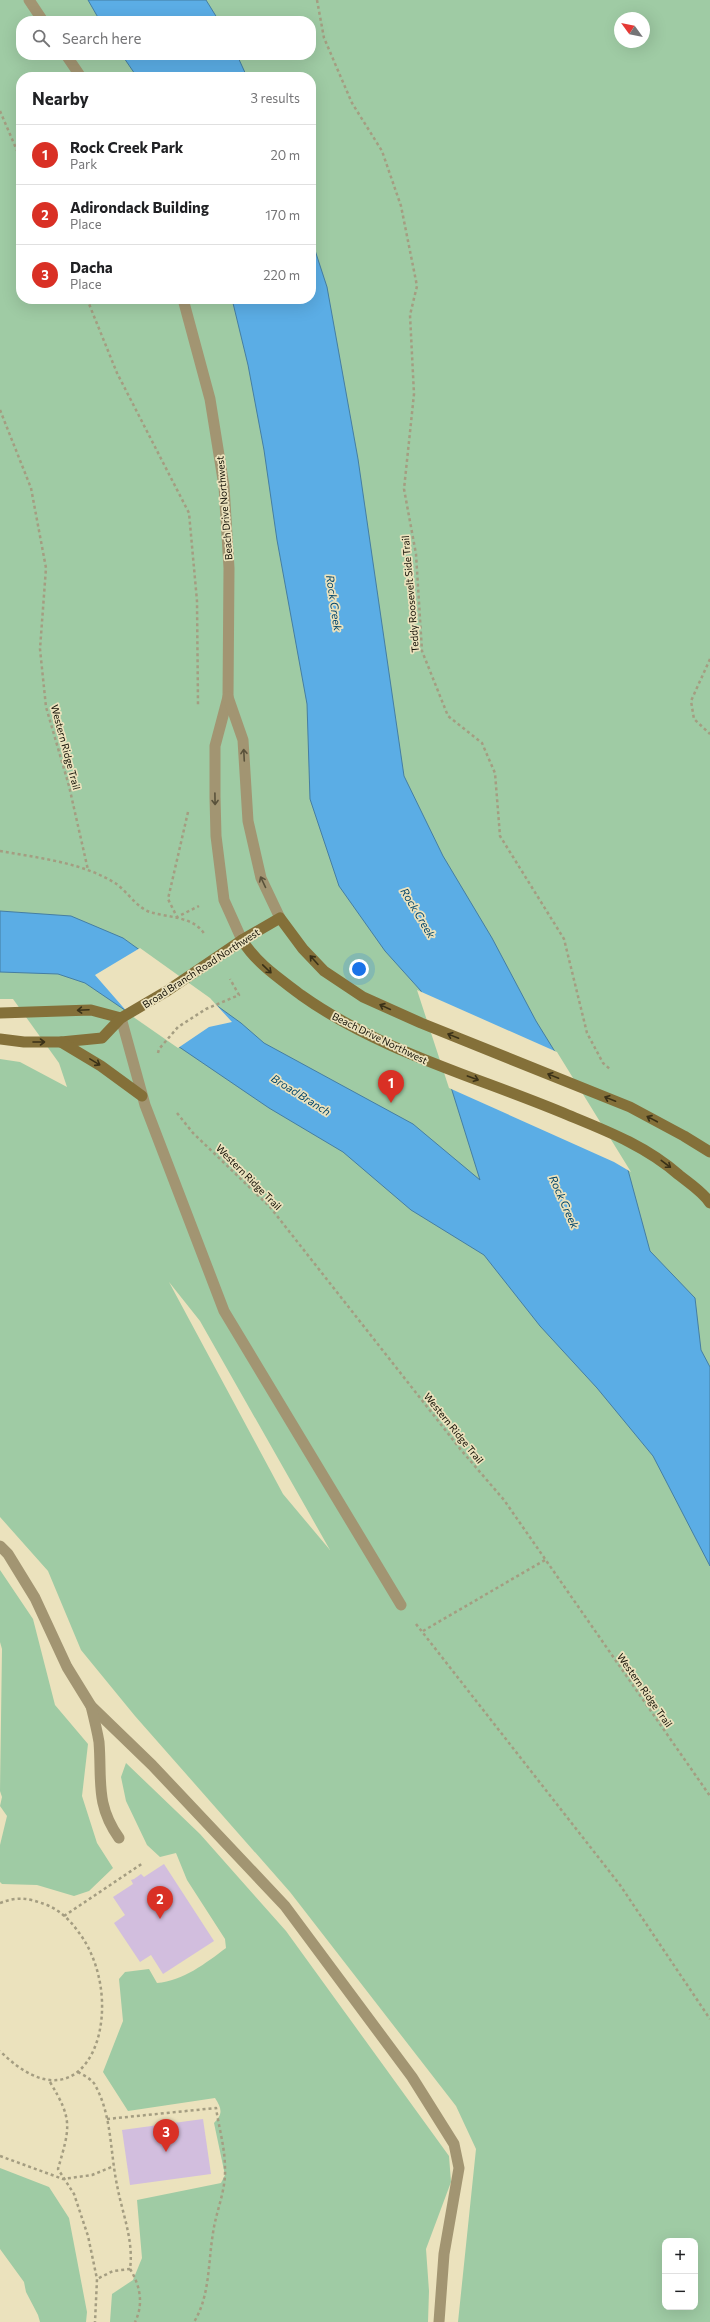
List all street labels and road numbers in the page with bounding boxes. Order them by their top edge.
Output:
street label: Beach Drive Northwest [213,455,235,561]
street label: Teddy Roosevelt Side Trail [399,535,421,653]
street label: Western Ridge Trail [49,703,83,791]
street label: Broad Branch Road Northwest [140,926,262,1010]
street label: Beach Drive Northwest [330,1010,430,1066]
street label: Western Ridge Trail [214,1142,284,1212]
street label: Western Ridge Trail [422,1390,486,1466]
street label: Western Ridge Trail [615,1651,675,1729]

